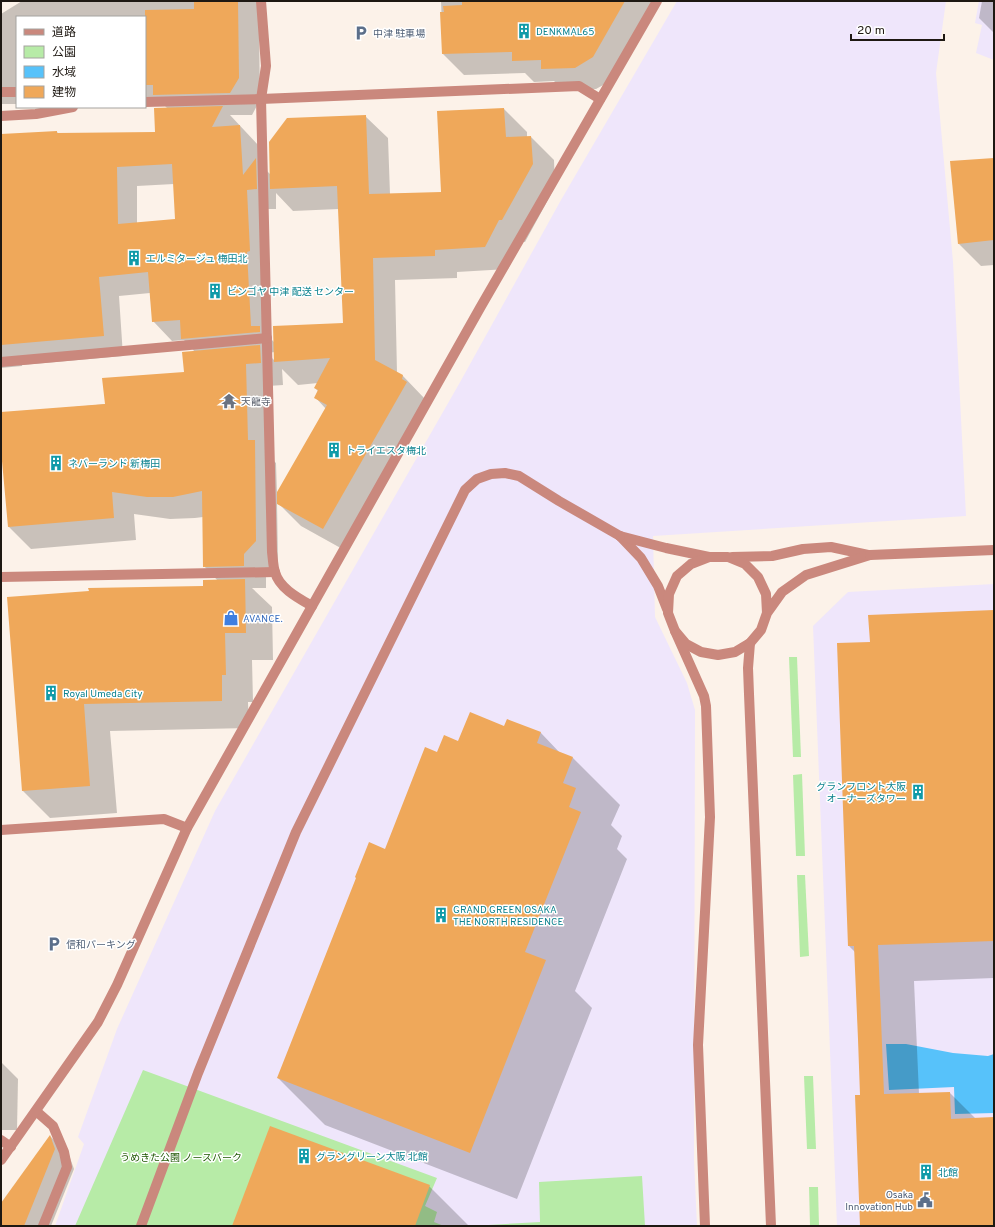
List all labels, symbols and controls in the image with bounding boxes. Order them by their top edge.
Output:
legend [16,16,146,108]
scale bar [851,16,944,42]
building icon: DENKMAL65 [515,22,533,40]
text: 20 m [857,23,885,39]
parking icon: 中津 駐車場 [352,24,370,42]
text: 道路 [52,25,76,41]
place label: DENKMAL65 [536,26,595,39]
place label: 中津 駐車場 [373,28,425,41]
text: 公園 [52,45,76,61]
text: 水域 [52,65,76,81]
text: 建物 [52,85,76,101]
building icon: エルミタージュ 梅田北 [125,249,143,267]
place label: エルミタージュ 梅田北 [146,253,247,266]
building icon: ビンゴヤ 中津 配送 センター [206,282,224,300]
place label: ビンゴヤ 中津 配送 センター [227,286,354,299]
temple icon: 天龍寺 [220,392,238,410]
place label: 天龍寺 [241,396,271,409]
building icon: トライエスタ梅北 [325,441,343,459]
place label: トライエスタ梅北 [346,445,426,458]
building icon: ネバーランド 新梅田 [47,454,65,472]
place label: ネバーランド 新梅田 [68,458,160,471]
shop icon: AVANCE. [222,609,240,627]
place label: AVANCE. [243,613,283,626]
building icon: Royal Umeda City [42,684,60,702]
place label: Royal Umeda City [63,688,142,701]
place label: グランフロント大阪 オーナーズタワー [816,781,906,806]
building icon: グランフロント大阪 オーナーズタワー [909,783,927,801]
place label: GRAND GREEN OSAKA THE NORTH RESIDENCE [453,904,563,929]
building icon: GRAND GREEN OSAKA THE NORTH RESIDENCE [432,906,450,924]
parking icon: 信和パーキング [45,935,63,953]
place label: 信和パーキング [66,939,136,952]
building icon: グラングリーン大阪 北館 [295,1147,313,1165]
place label: グラングリーン大阪 北館 [316,1151,428,1164]
park label: うめきた公園 ノースパーク [120,1152,242,1165]
building icon: 北館 [917,1163,935,1181]
place label: 北館 [938,1167,958,1180]
place label: Osaka Innovation Hub [845,1189,913,1214]
public building icon: Osaka Innovation Hub [916,1191,934,1209]

